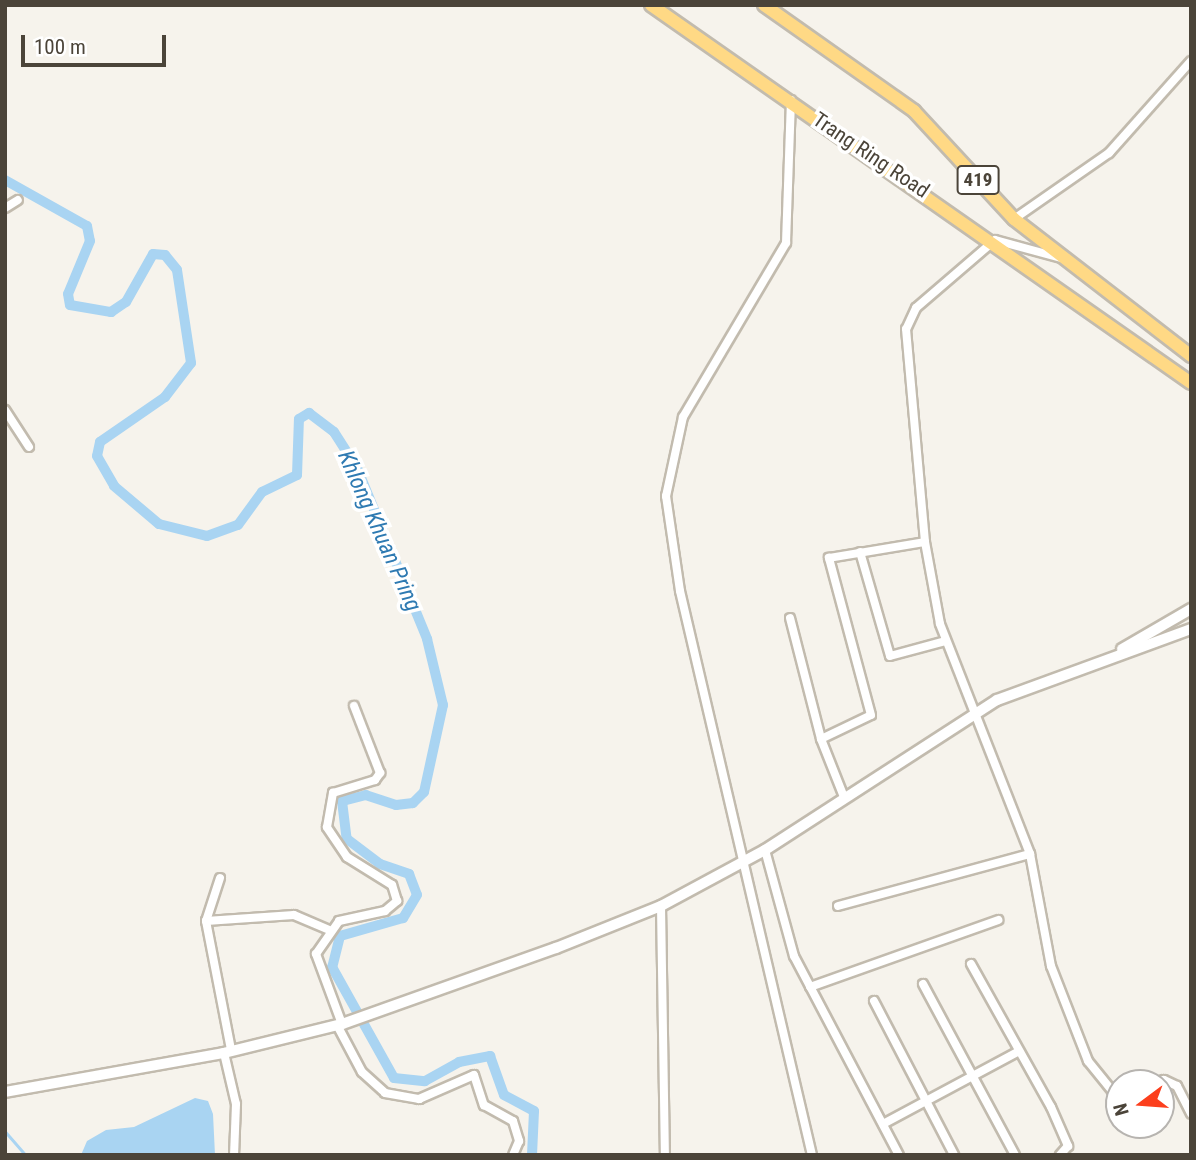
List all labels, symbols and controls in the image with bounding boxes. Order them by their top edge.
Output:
scale bar [24,21,170,65]
text: 100 m [34,35,86,59]
street label: Trang Ring Road [808,107,934,203]
road number: 419 [955,164,1001,196]
water label: Khlong Khuan Pring [331,446,427,616]
north arrow [1105,1069,1175,1139]
text: N [1109,1101,1134,1118]

